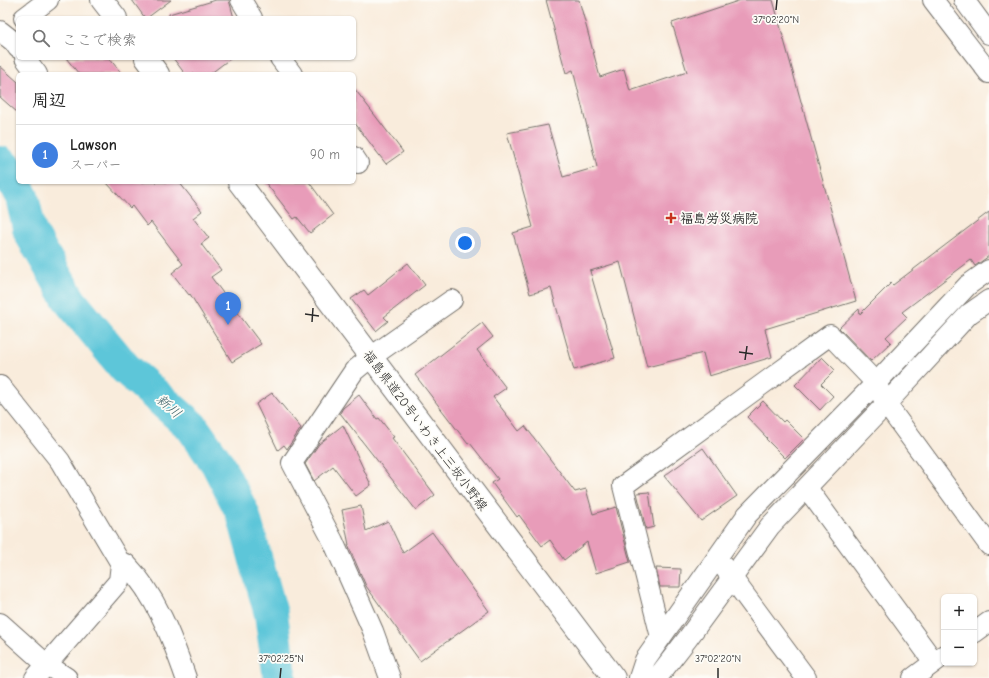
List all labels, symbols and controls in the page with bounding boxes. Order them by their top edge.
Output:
text: 37°02'20"N [753,14,799,26]
search box [16,16,356,60]
icon: search [30,27,52,49]
text: ここで検索 [62,31,137,49]
text: 周辺 [32,91,66,110]
text: Lawson [70,136,117,154]
text: 1 [42,147,48,162]
text: 90 m [310,147,340,162]
text: スーパー [70,157,121,172]
place label: 福島労災病院 [680,211,758,226]
marker: 福島労災病院 [665,212,677,224]
your location [455,233,475,253]
pin: 1 [215,292,241,325]
street label: 福島県道20号いわき上三坂小野線 [360,347,491,514]
water label: 新川 [153,391,185,422]
map controls [941,594,977,666]
button: + [941,594,977,630]
button: − [941,630,977,666]
text: 37°02'25"N [258,653,304,665]
text: 37°02'20"N [695,653,741,665]

